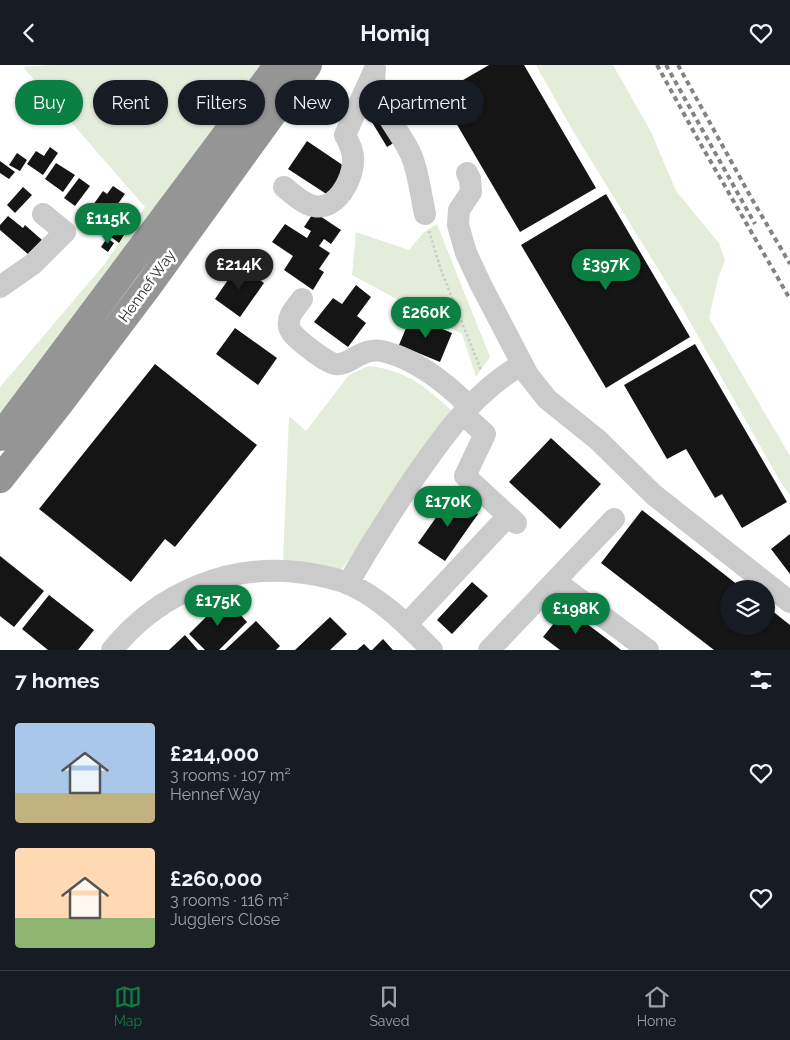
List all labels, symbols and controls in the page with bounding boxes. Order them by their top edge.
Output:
icon: back [15,19,43,47]
icon: heart [747,19,775,47]
text: Homiq [360,20,430,46]
chip: Buy [15,80,83,125]
chip: Rent [93,80,168,125]
chip: Filters [178,80,265,125]
chip: New [275,80,349,125]
chip: Apartment [359,80,484,125]
pin: £115K [73,203,143,245]
text: £115K [86,209,130,228]
street label: Hennef Way [115,246,179,326]
pin: £214K [204,249,274,291]
pin: £397K [571,249,641,291]
text: £214K [216,255,262,274]
text: £397K [583,255,629,274]
pin: £260K [391,297,461,339]
text: £260K [402,303,450,322]
pin: £170K [413,485,483,528]
text: £170K [425,492,471,511]
map controls [720,580,775,635]
button: layers [720,580,775,635]
pin: £175K [183,585,253,627]
text: £175K [196,591,240,610]
pin: £198K [541,593,611,635]
text: £198K [553,599,599,618]
icon: filters [747,666,775,694]
text: 7 homes [15,668,100,693]
text: £214,000 [170,741,259,766]
icon: home [55,743,115,803]
icon: heart [747,759,775,787]
text: 3 rooms · 107 m² [170,766,291,785]
text: Hennef Way [170,785,261,804]
text: £260,000 [170,866,262,891]
icon: home [55,868,115,928]
icon: heart [747,884,775,912]
text: 3 rooms · 116 m² [170,891,289,910]
text: Jugglers Close [170,910,280,929]
tab: Map [114,983,142,1029]
tab: Saved [369,983,409,1029]
tab: Home [637,983,676,1029]

